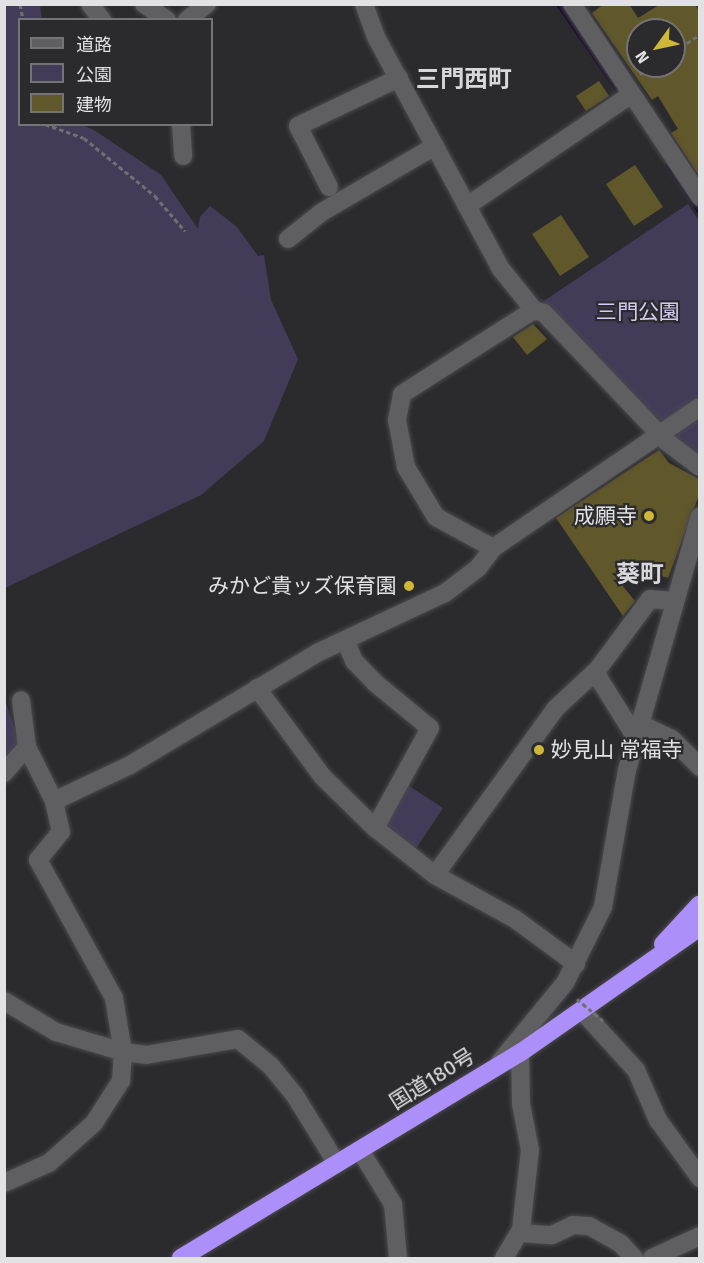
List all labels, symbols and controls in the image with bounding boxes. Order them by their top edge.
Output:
legend [18,18,213,126]
north arrow [626,18,686,78]
text: 道路 [76,34,112,56]
text: N [631,47,653,67]
text: 公園 [76,64,112,86]
district label: 三門西町 [416,66,512,94]
text: 建物 [76,94,112,116]
park label: 三門公園 [596,299,680,325]
place label: 成願寺 [574,503,637,529]
marker: 成願寺 [642,509,656,523]
district label: 葵町 [616,561,664,589]
place label: みかど貴ッズ保育園 [208,573,397,599]
marker: みかど貴ッズ保育園 [402,579,416,593]
place label: 妙見山 常福寺 [551,737,683,763]
marker: 妙見山 常福寺 [532,743,546,757]
street label: 国道180号 [385,1043,479,1115]

